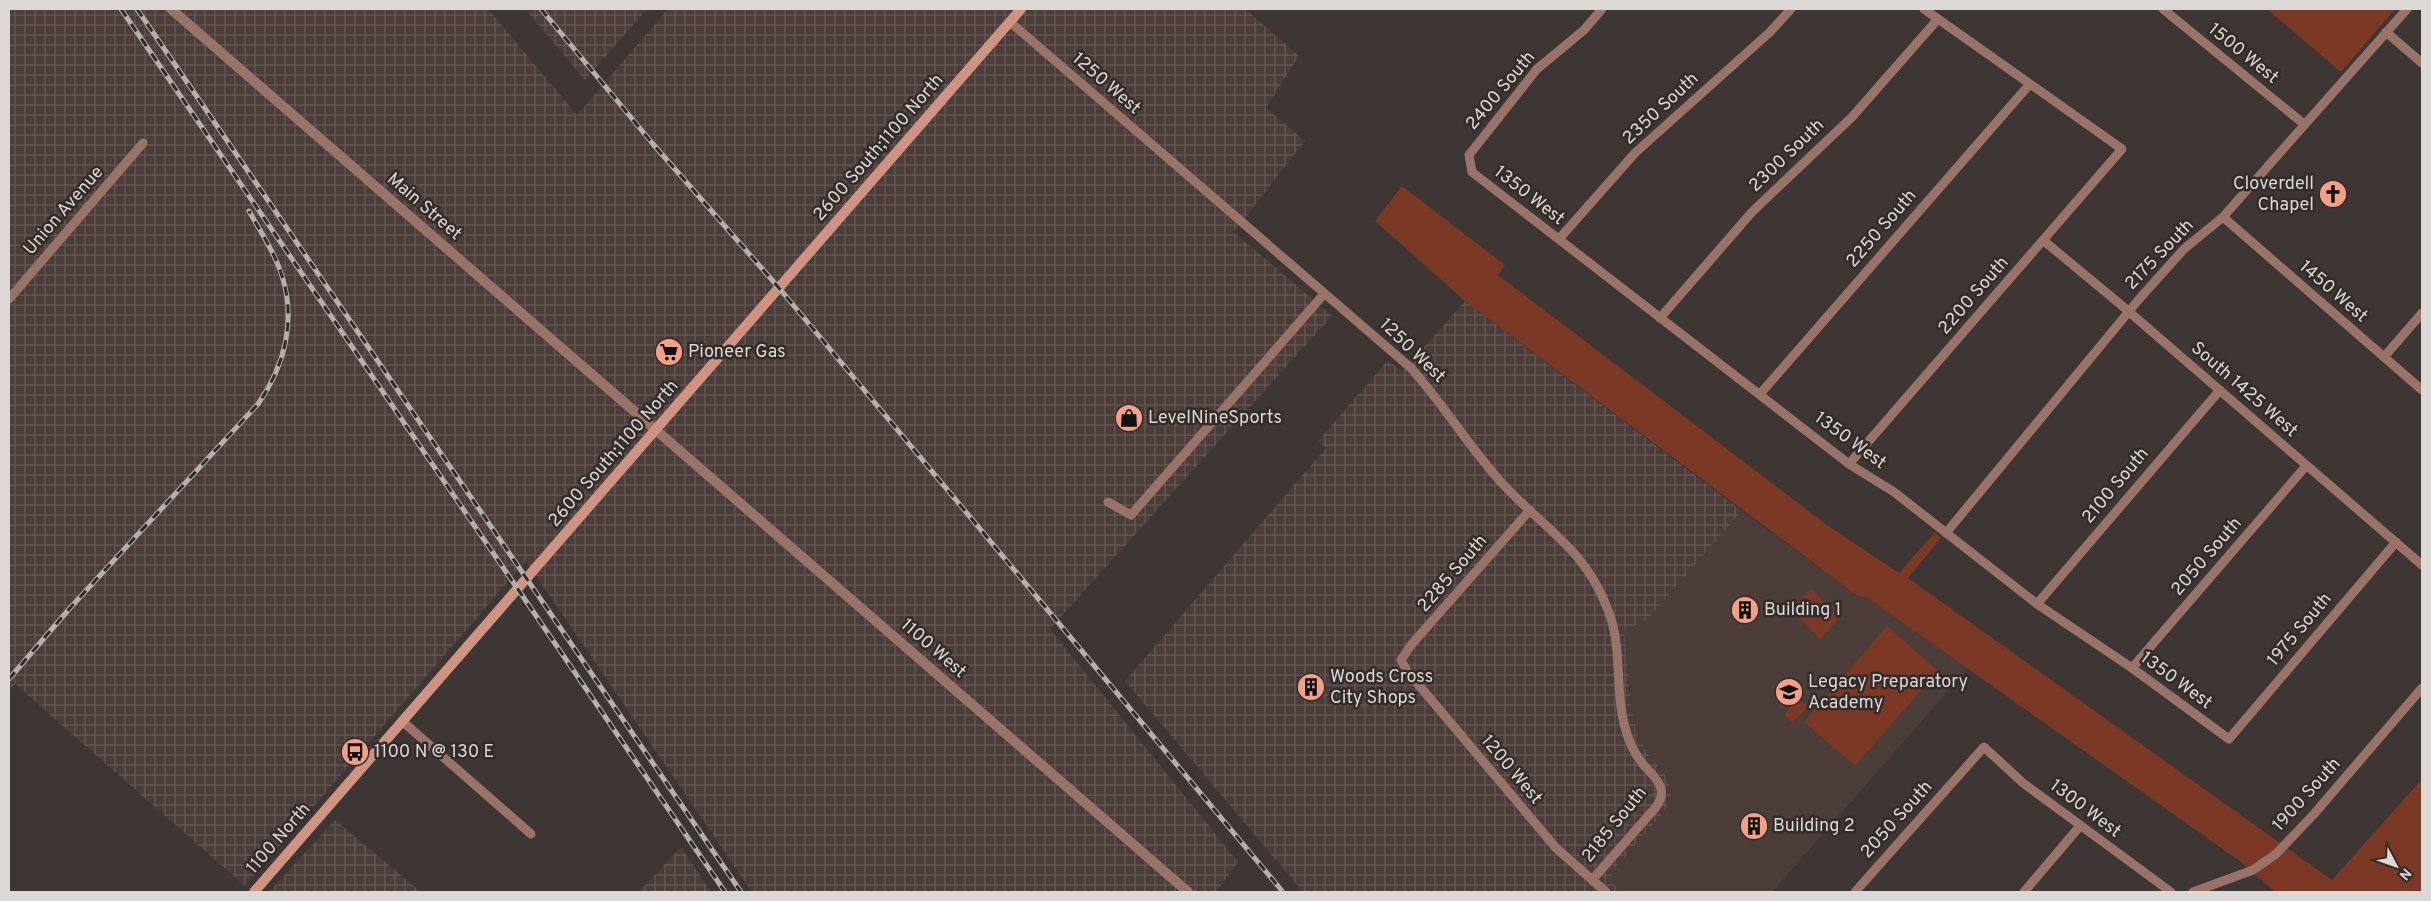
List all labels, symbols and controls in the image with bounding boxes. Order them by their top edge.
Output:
street label: 1500 West [2203,19,2283,89]
street label: 2400 South [1461,47,1541,135]
street label: 1250 West [1067,48,1145,120]
street label: 2350 South [1618,68,1704,150]
street label: 2600 South;1100 North [809,70,949,226]
street label: 2300 South [1744,114,1830,198]
street label: 1350 West [1489,161,1569,231]
street label: Union Avenue [19,162,109,260]
street label: Main Street [382,168,466,246]
place label: Cloverdell Chapel [2233,173,2314,217]
church icon: Cloverdell Chapel [2318,179,2348,209]
street label: 2250 South [1842,185,1922,273]
street label: 2175 South [2121,215,2199,295]
street label: 2200 South [1934,252,2014,340]
street label: 1450 West [2294,256,2372,328]
street label: 1250 West [1374,314,1450,388]
supermarket icon: Pioneer Gas [654,337,684,367]
street label: South 1425 West [2186,337,2302,443]
place label: Pioneer Gas [688,341,786,364]
street label: 2600 South;1100 North [544,376,684,532]
shop icon: LevelNineSports [1114,403,1144,433]
place label: LevelNineSports [1148,407,1282,430]
street label: 1350 West [1809,407,1891,475]
street label: 2100 South [2078,443,2154,529]
street label: 2050 South [2167,513,2247,601]
street label: 2285 South [1413,530,1493,618]
street label: 1975 South [2263,589,2337,671]
building icon: Building 1 [1730,595,1760,625]
place label: Building 1 [1764,599,1841,622]
street label: 1100 West [895,614,971,684]
street label: 1350 West [2135,647,2217,715]
place label: Woods Cross City Shops [1330,666,1433,710]
place label: Legacy Preparatory Academy [1808,671,1968,715]
building icon: Woods Cross City Shops [1296,672,1326,702]
school or university icon: Legacy Preparatory Academy [1774,677,1804,707]
street label: 1200 West [1475,730,1547,810]
bus stop icon: 1100 N @ 130 E [340,737,370,767]
place label: 1100 N @ 130 E [374,741,494,764]
street label: 1900 South [2268,753,2346,837]
street label: 1300 West [2045,775,2125,843]
street label: 2050 South [1856,776,1938,864]
street label: 2185 South [1577,782,1653,868]
street label: 1100 North [242,799,316,879]
building icon: Building 2 [1739,811,1769,841]
place label: Building 2 [1773,815,1855,838]
north arrow [2371,841,2421,891]
text: N [2395,864,2414,883]

